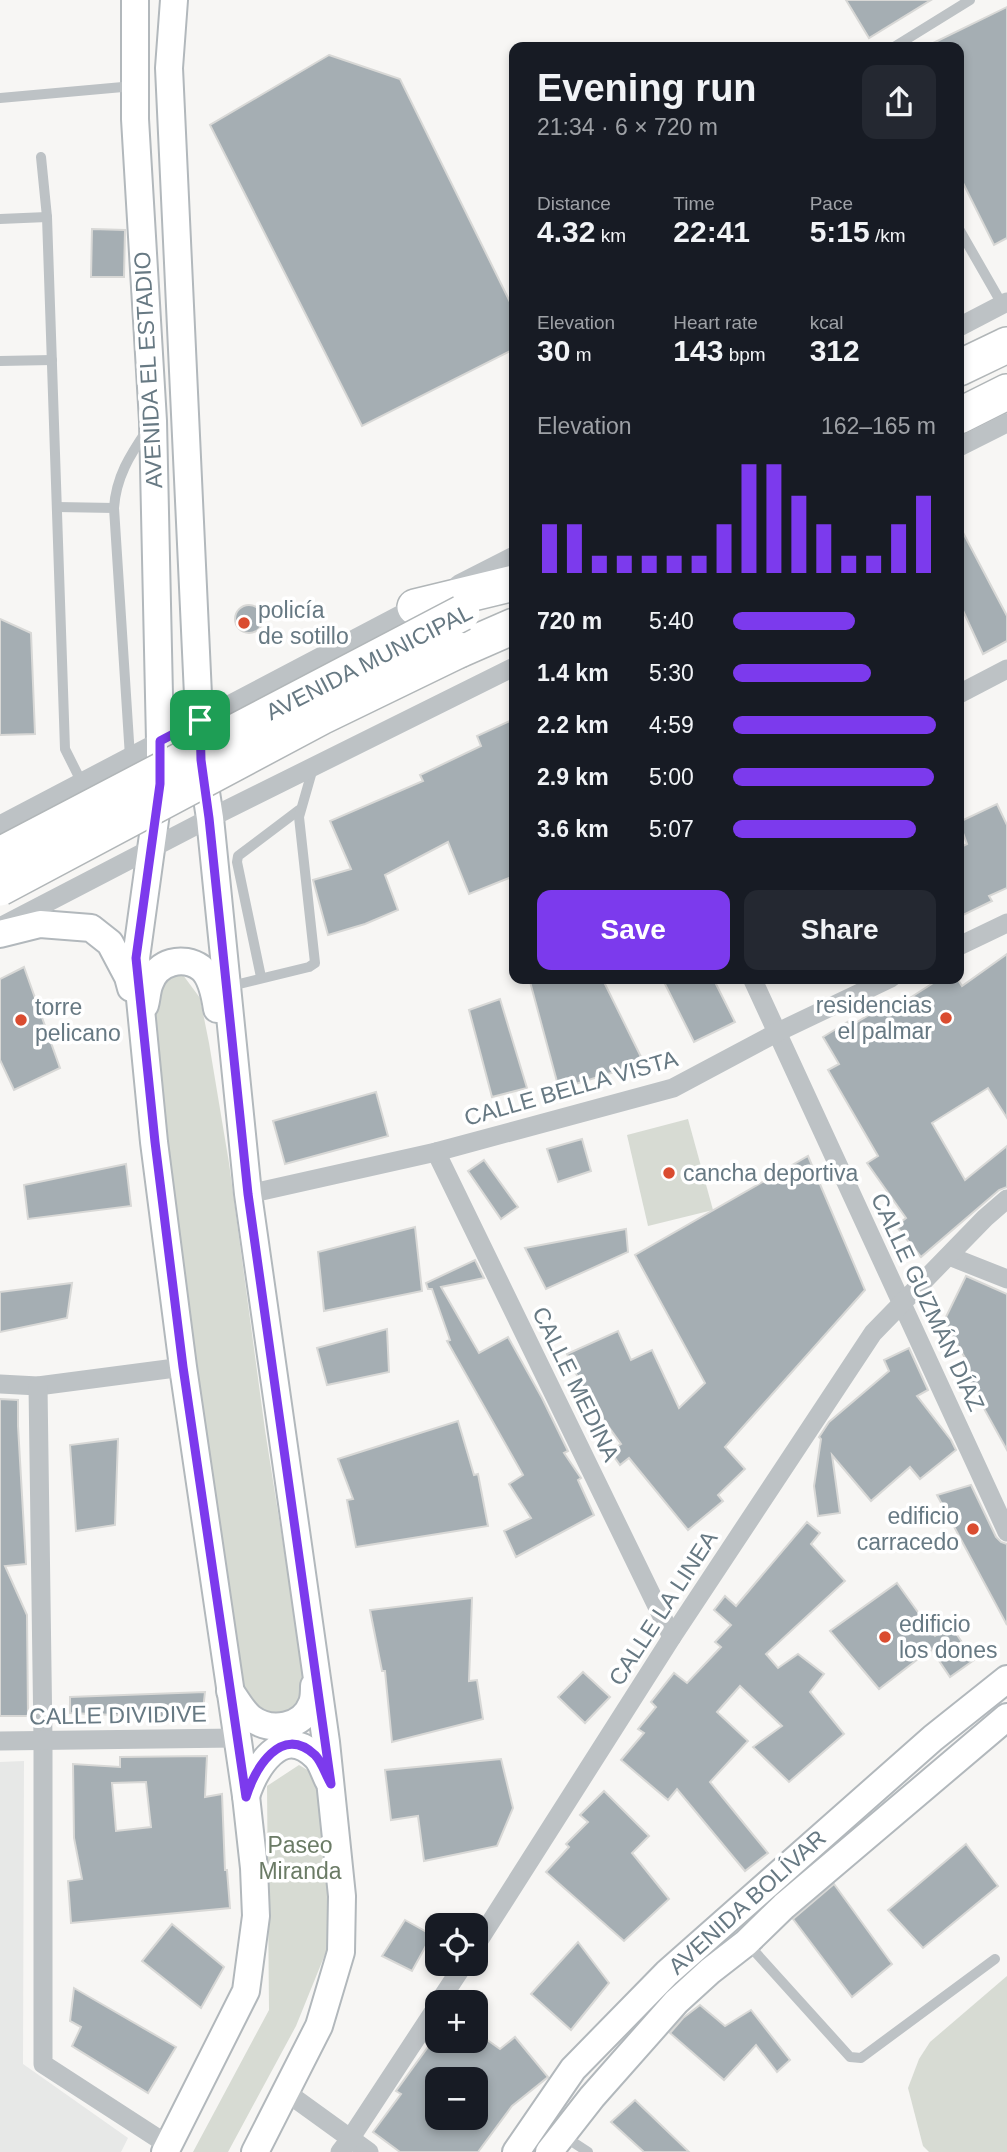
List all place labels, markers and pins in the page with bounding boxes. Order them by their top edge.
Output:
place label: policía de sotillo [258,597,349,649]
marker: policía de sotillo [236,615,252,631]
pin [170,690,230,750]
place label: residencias el palmar [816,992,932,1044]
place label: torre pelicano [35,994,121,1046]
marker: residencias el palmar [938,1010,954,1026]
marker: torre pelicano [13,1012,29,1028]
place label: cancha deportiva [683,1160,858,1186]
marker: cancha deportiva [661,1165,677,1181]
place label: edificio carracedo [857,1503,959,1555]
marker: edificio carracedo [965,1521,981,1537]
place label: edificio los dones [899,1611,997,1663]
marker: edificio los dones [877,1629,893,1645]

